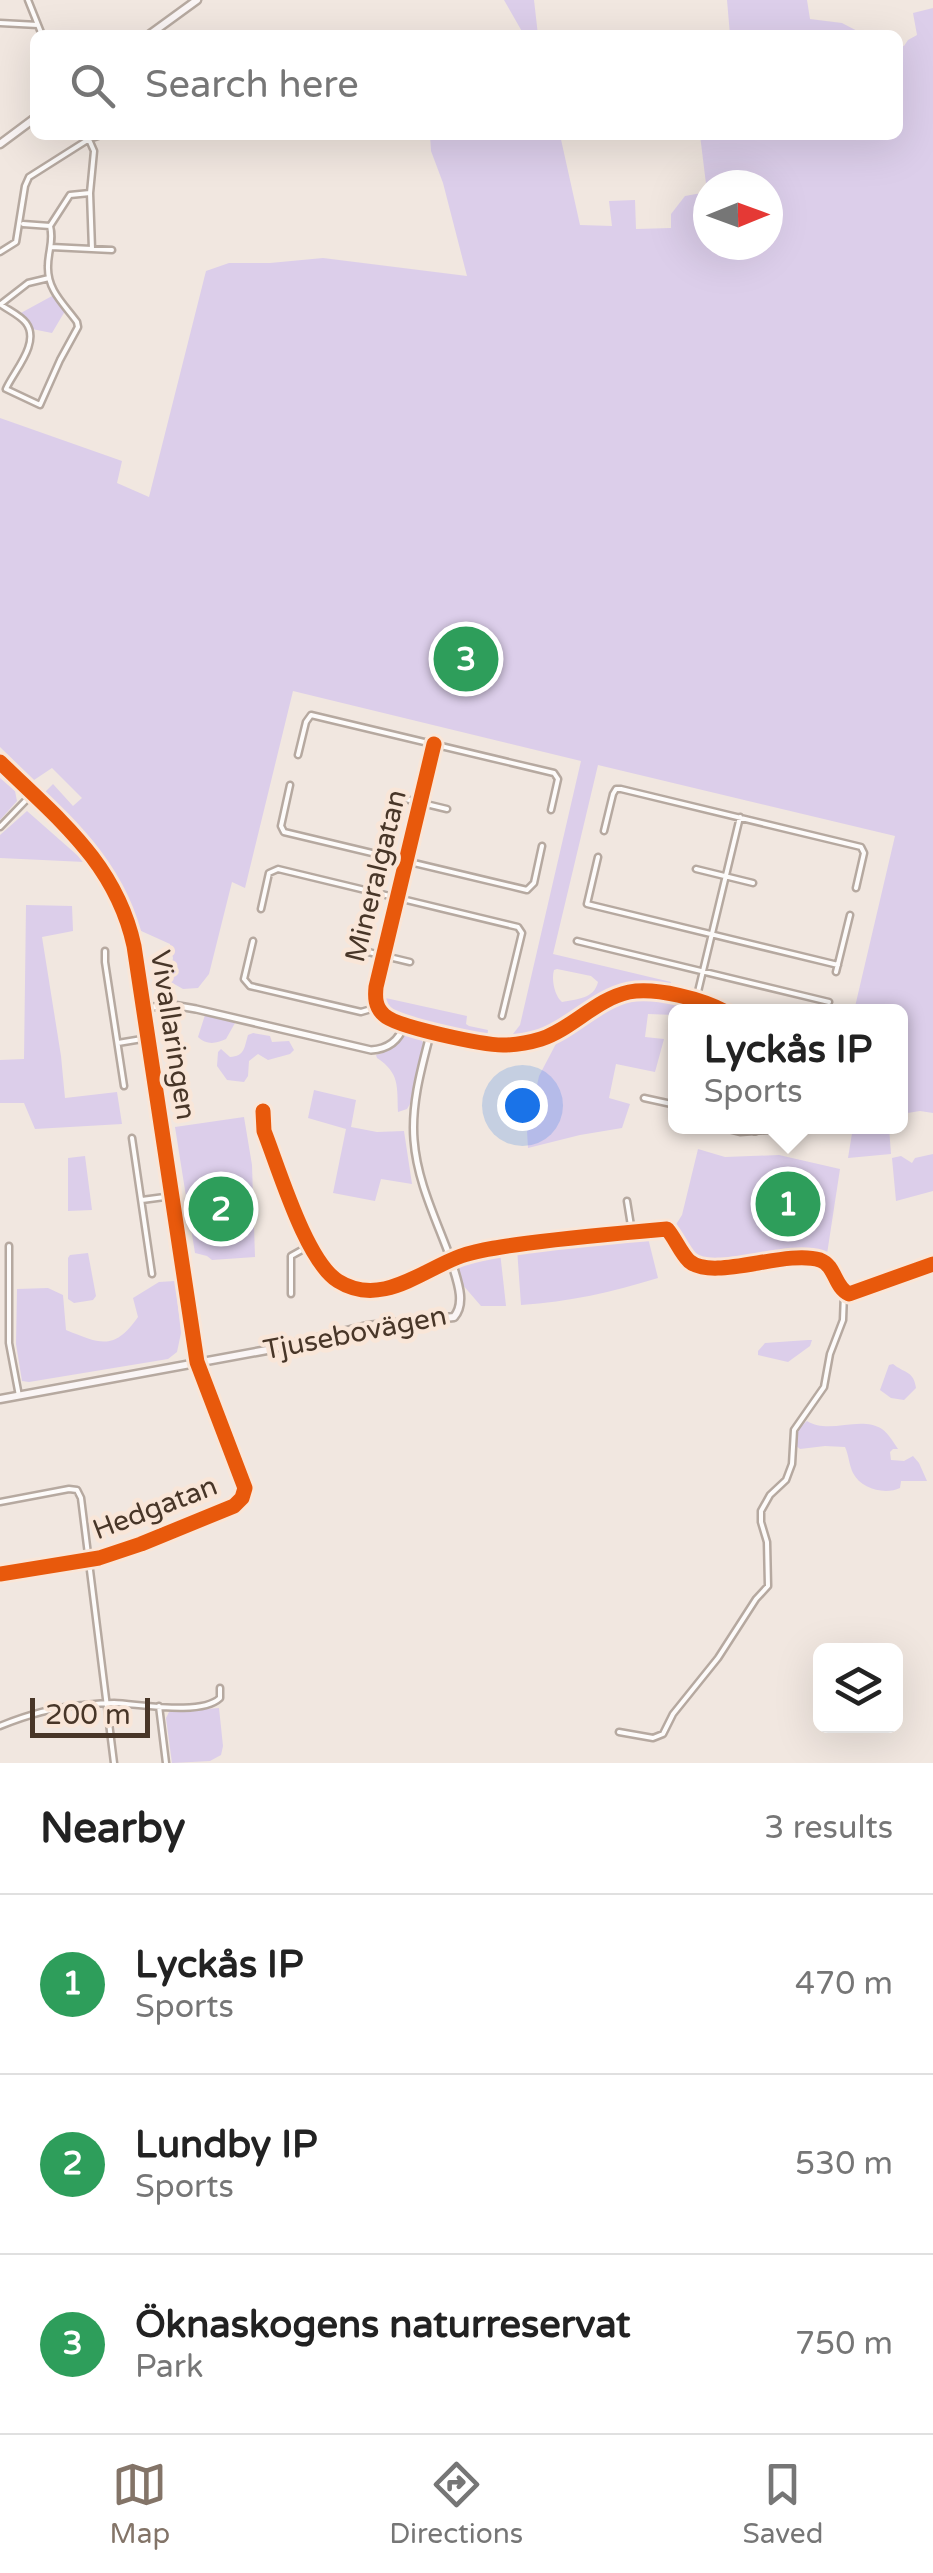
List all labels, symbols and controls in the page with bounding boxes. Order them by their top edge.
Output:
search box [30,30,903,140]
icon: search [65,58,120,113]
text: Search here [145,62,359,108]
north arrow [693,170,783,260]
pin: 3 [434,622,498,696]
street label: Mineralgatan [338,786,414,966]
street label: Vivallaringen [143,948,203,1122]
popup [668,1004,908,1134]
text: Lyckås IP [704,1027,872,1073]
text: Sports [704,1073,803,1111]
your location [497,1080,548,1131]
pin: 1 [756,1166,820,1242]
pin: 2 [188,1172,254,1246]
street label: Tjusebovägen [261,1299,449,1367]
street label: Hedgatan [88,1469,222,1547]
map controls [813,1643,903,1733]
button: layers [813,1643,903,1733]
scale bar [30,1693,150,1738]
text: 200 m [45,1698,131,1732]
text: Nearby [40,1803,185,1854]
text: 3 results [764,1809,893,1847]
text: Lyckås IP [135,1942,303,1988]
text: 1 [62,1965,83,2003]
text: 470 m [795,1965,893,2003]
text: Sports [135,1988,234,2026]
text: Lundby IP [135,2122,318,2168]
text: 2 [62,2145,83,2183]
text: 530 m [795,2145,893,2183]
text: Sports [135,2168,234,2206]
text: Öknaskogens naturreservat [135,2302,631,2348]
text: 3 [62,2325,83,2363]
text: 750 m [795,2325,893,2363]
text: Park [135,2348,203,2386]
tab: Map [110,2457,170,2551]
tab: Directions [389,2457,523,2551]
tab: Saved [742,2457,823,2551]

